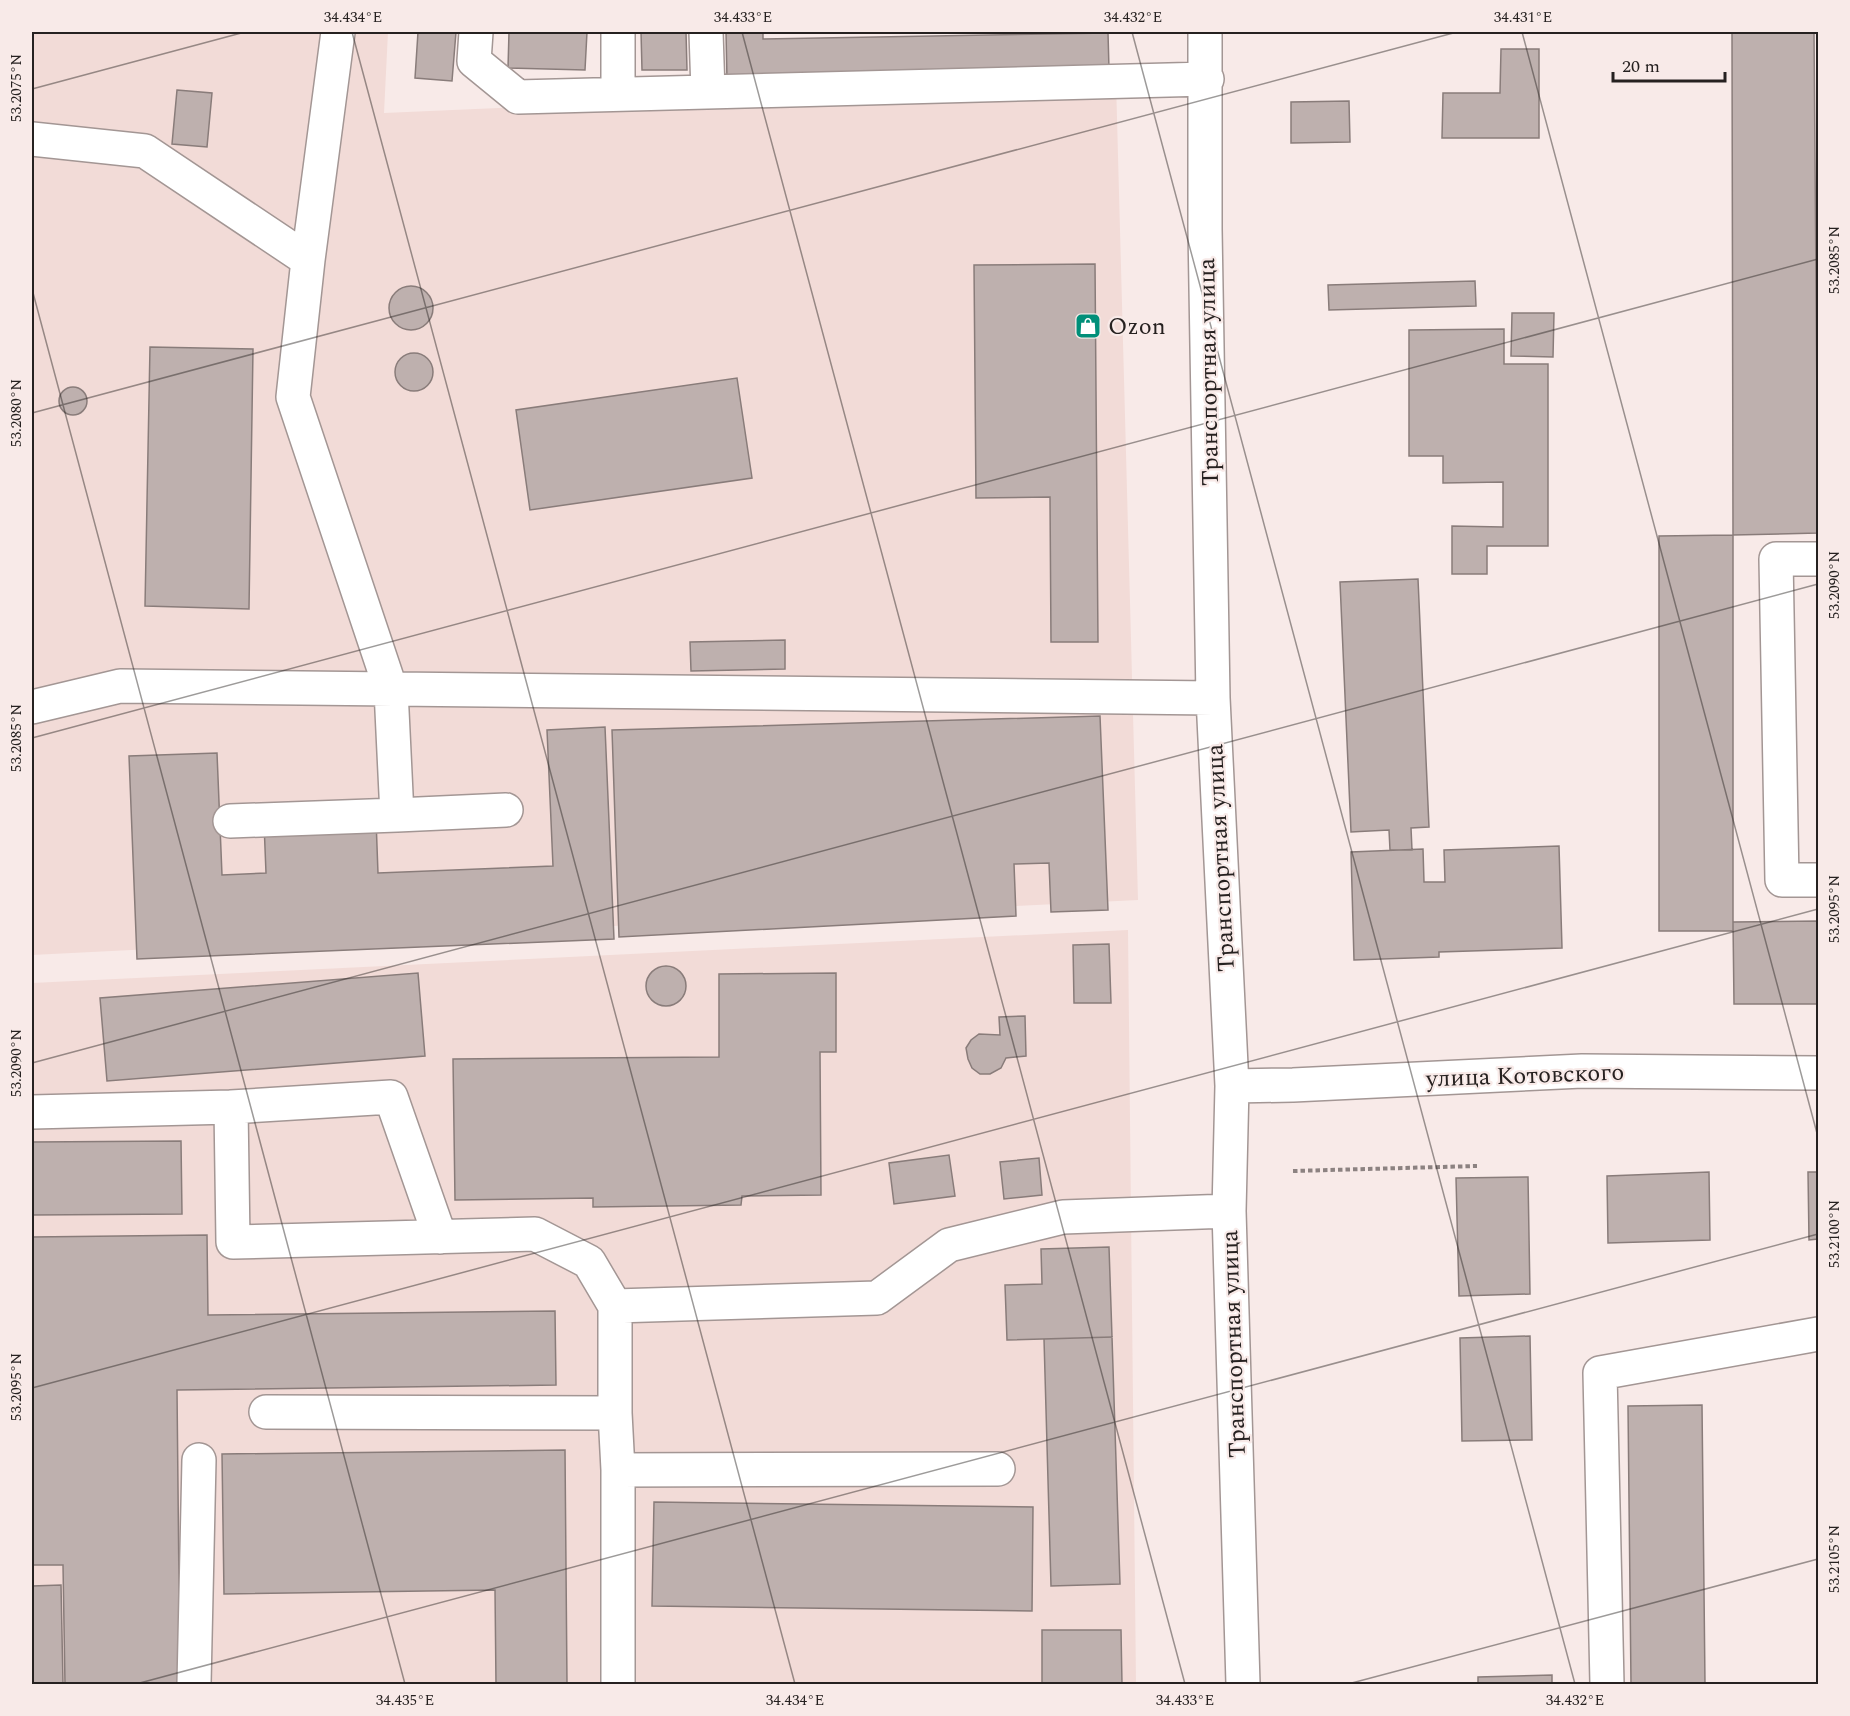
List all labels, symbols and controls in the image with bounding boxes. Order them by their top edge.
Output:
text: 34.434°E [324,6,382,29]
text: 34.433°E [714,6,772,29]
text: 34.432°E [1104,6,1162,29]
text: 34.431°E [1494,6,1552,29]
scale bar [1613,45,1726,83]
text: 20 m [1622,53,1660,80]
text: 53.2075°N [5,54,28,122]
text: 53.2085°N [1823,226,1846,294]
street label: Транспортная улица [1189,257,1229,486]
place label: Ozon [1108,309,1166,345]
shop icon: Ozon [1073,311,1103,341]
text: 53.2080°N [5,379,28,447]
text: 53.2090°N [1823,551,1846,619]
text: 53.2085°N [5,704,28,772]
street label: Транспортная улица [1197,743,1245,973]
text: 53.2095°N [1823,875,1846,943]
text: 53.2090°N [5,1029,28,1097]
street label: улица Котовского [1424,1055,1625,1097]
text: 53.2100°N [1823,1200,1846,1268]
street label: Транспортная улица [1212,1229,1256,1459]
text: 53.2095°N [5,1353,28,1421]
text: 53.2105°N [1823,1525,1846,1593]
text: 34.435°E [376,1689,434,1712]
text: 34.434°E [766,1689,824,1712]
text: 34.433°E [1156,1689,1214,1712]
text: 34.432°E [1546,1689,1604,1712]

